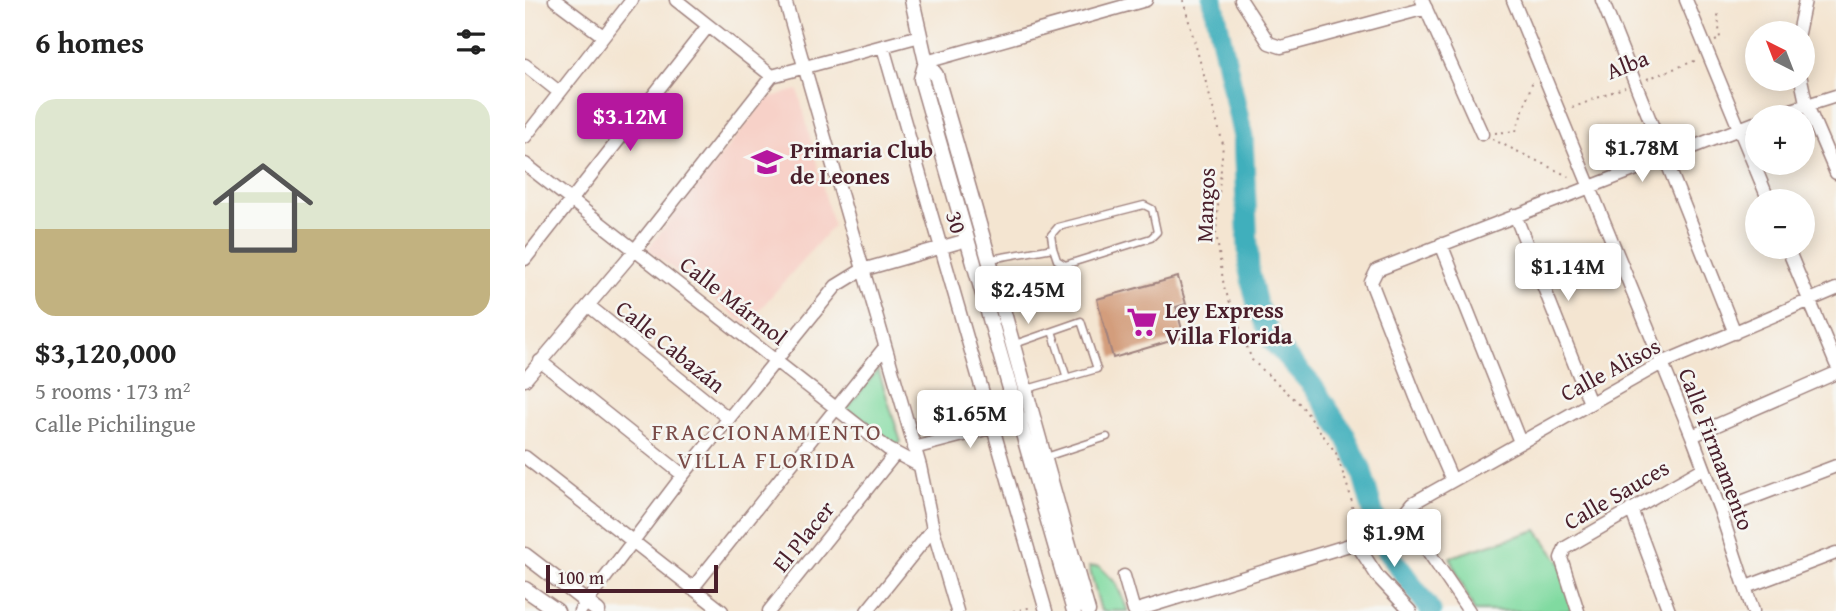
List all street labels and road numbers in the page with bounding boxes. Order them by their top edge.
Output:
street label: Alba [1601,41,1653,87]
street label: Mangos [1187,167,1223,243]
street label: 30 [938,207,976,237]
street label: Calle Mármol [673,247,795,353]
street label: Calle Cabazán [609,292,733,400]
street label: Calle Alisos [1554,329,1666,409]
street label: Calle Firmamento [1671,363,1763,535]
street label: Calle Sauces [1557,451,1675,537]
street label: El Placer [764,493,842,579]

